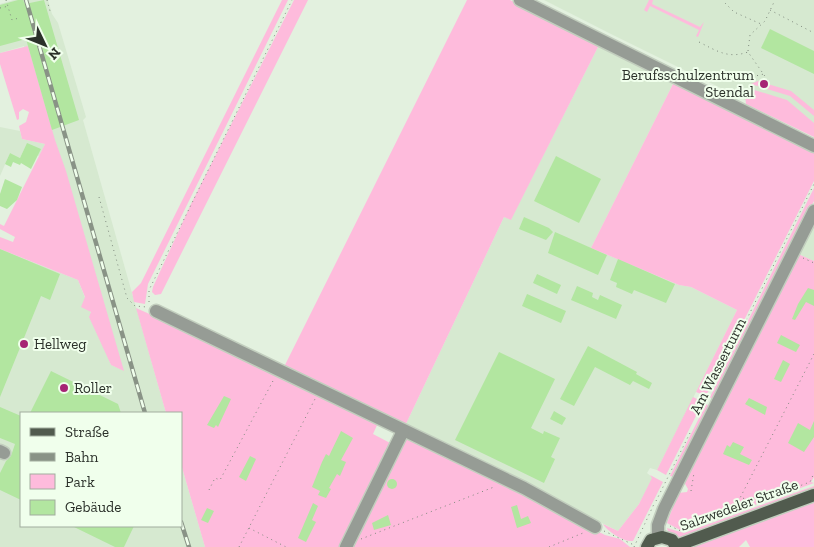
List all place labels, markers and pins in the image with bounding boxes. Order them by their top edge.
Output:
place label: Berufsschulzentrum Stendal [622,66,754,101]
marker: Berufsschulzentrum Stendal [758,78,770,90]
place label: Hellweg [34,335,86,353]
marker: Hellweg [18,338,30,350]
place label: Roller [74,379,112,397]
marker: Roller [58,382,70,394]

